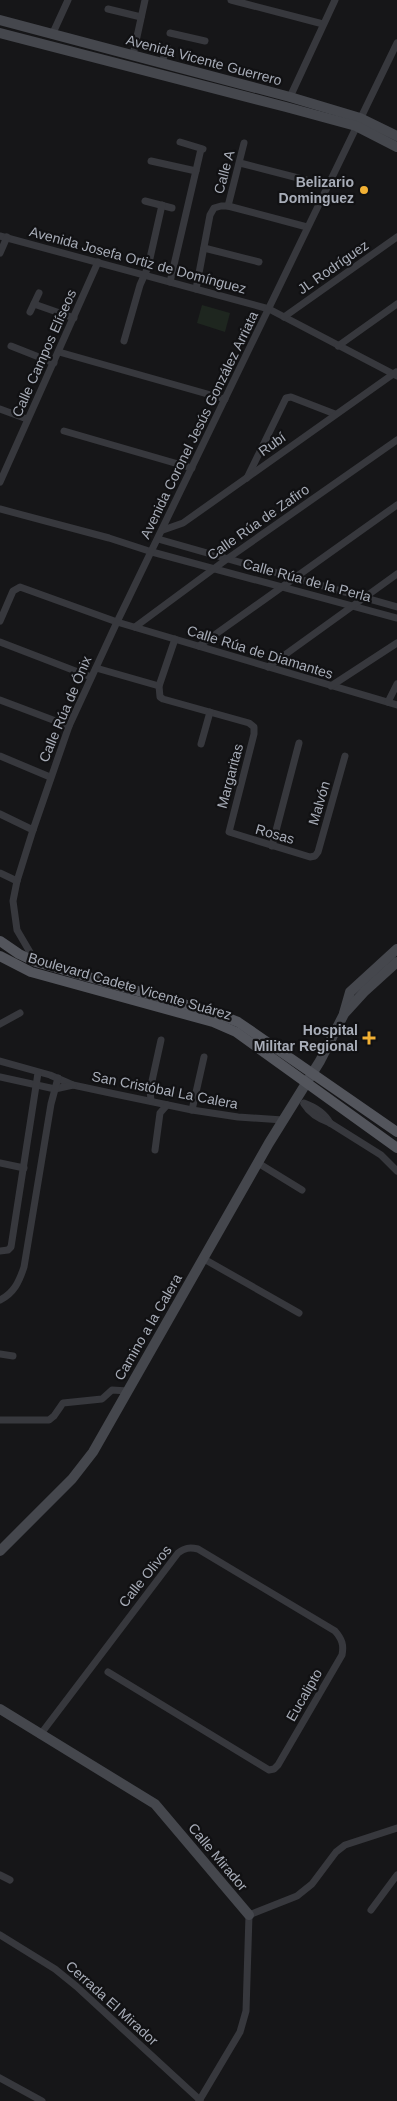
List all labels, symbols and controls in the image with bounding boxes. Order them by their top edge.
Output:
street label: Avenida Vicente Guerrero [124,31,284,89]
street label: Calle A [211,148,238,195]
place label: Belizario Dominguez [279,174,354,206]
marker: Belizario Dominguez [358,184,370,196]
street label: Avenida Josefa Ortiz de Domínguez [28,223,248,297]
street label: JL Rodríguez [295,237,371,297]
street label: Calle Campos Elíseos [9,287,79,419]
street label: Avenida Coronel Jesús González Arriata [137,308,261,541]
street label: Rubí [255,429,289,459]
street label: Calle Rúa de Zafiro [204,481,312,563]
street label: Calle Rúa de la Perla [241,555,373,605]
street label: Calle Rúa de Diamantes [185,622,335,682]
street label: Calle Rúa de Ónix [35,654,95,764]
street label: Margaritas [214,742,246,810]
street label: Malvón [305,779,333,827]
street label: Rosas [254,821,296,847]
street label: Boulevard Cadete Vicente Suárez [27,949,233,1023]
place label: Hospital Militar Regional [254,1022,358,1054]
marker: Hospital Militar Regional [362,1031,376,1045]
street label: San Cristóbal La Calera [91,1068,240,1112]
street label: Camino a la Calera [111,1271,185,1383]
street label: Calle Olivos [115,1542,175,1610]
street label: Eucalipto [283,1666,325,1724]
street label: Calle Mirador [185,1820,251,1894]
street label: Cerrada El Mirador [63,1957,162,2049]

